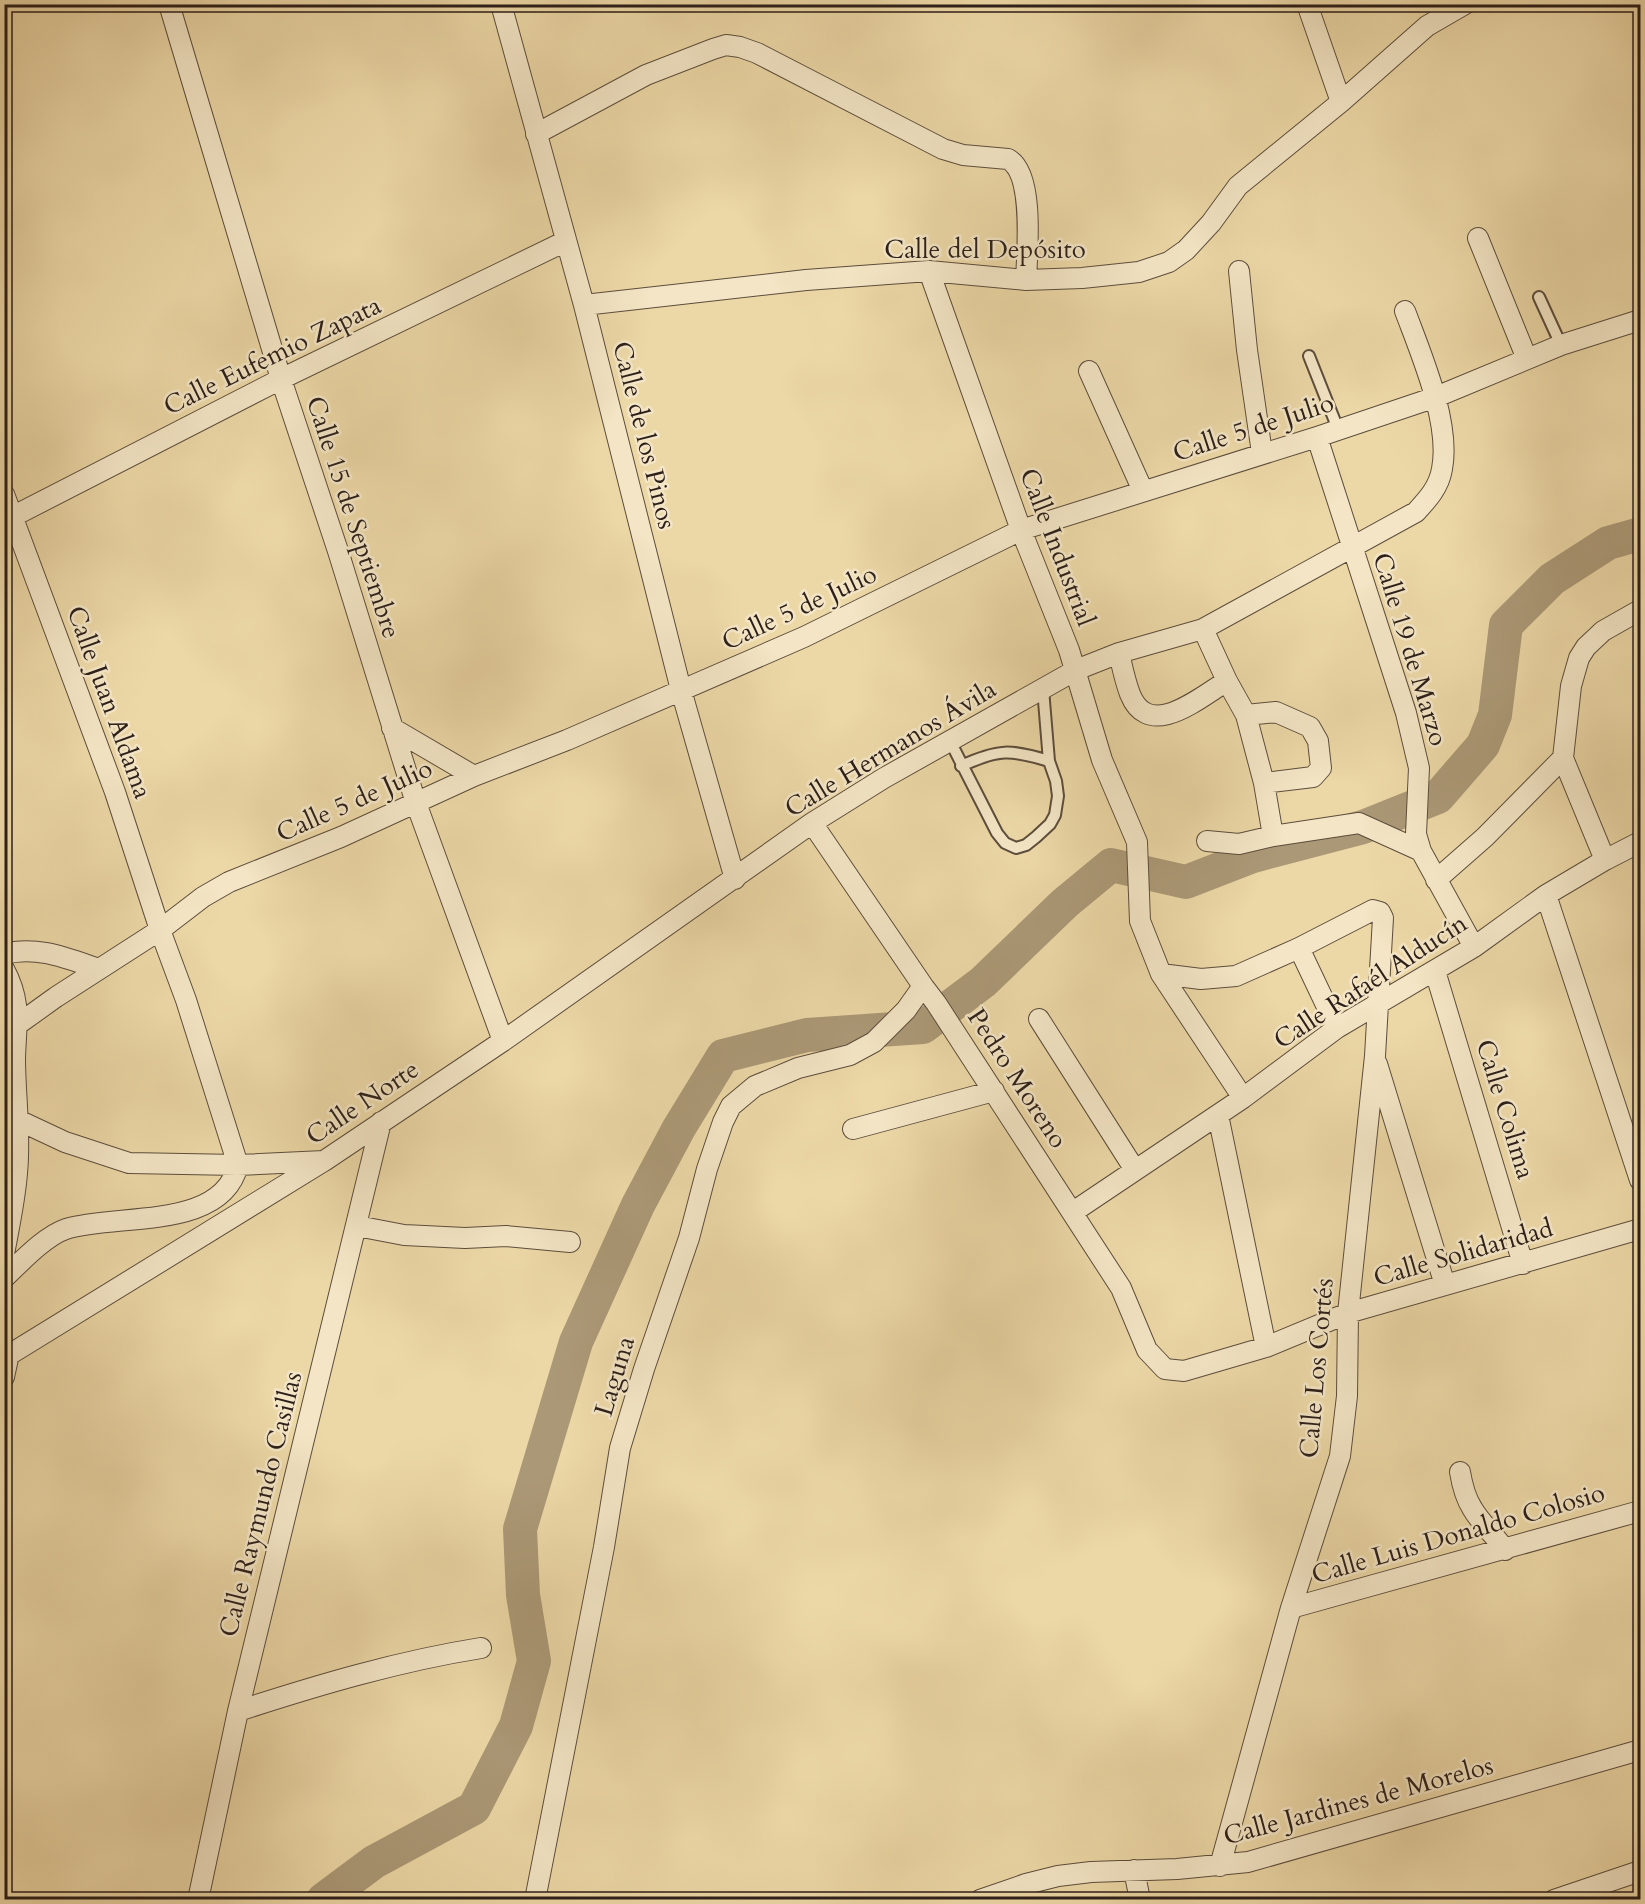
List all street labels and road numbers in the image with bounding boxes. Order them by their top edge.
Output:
street label: Calle del Depósito [884,232,1086,267]
street label: Calle Eufemio Zapata [158,288,387,423]
street label: Calle de los Pinos [604,338,685,533]
street label: Calle 5 de Julio [1168,385,1338,470]
street label: Calle 15 de Septiembre [298,392,409,643]
street label: Calle Industrial [1011,463,1104,632]
street label: Calle 19 de Marzo [1365,548,1457,750]
street label: Calle 5 de Julio [716,556,882,659]
street label: Calle Juan Aldama [58,601,161,803]
street label: Calle Hermanos Ávila [778,671,1002,825]
street label: Calle 5 de Julio [271,750,438,850]
street label: Calle Rafaél Alducín [1267,906,1474,1057]
street label: Pedro Moreno [959,1002,1076,1155]
street label: Calle Colima [1468,1035,1543,1183]
street label: Calle Norte [299,1052,425,1153]
street label: Calle Solidaridad [1369,1210,1557,1295]
street label: Calle Los Cortés [1291,1276,1342,1460]
street label: Laguna [586,1332,643,1420]
street label: Calle Raymundo Casillas [211,1368,310,1640]
street label: Calle Luis Donaldo Colosio [1307,1475,1609,1592]
street label: Calle Jardines de Morelos [1219,1748,1497,1853]

